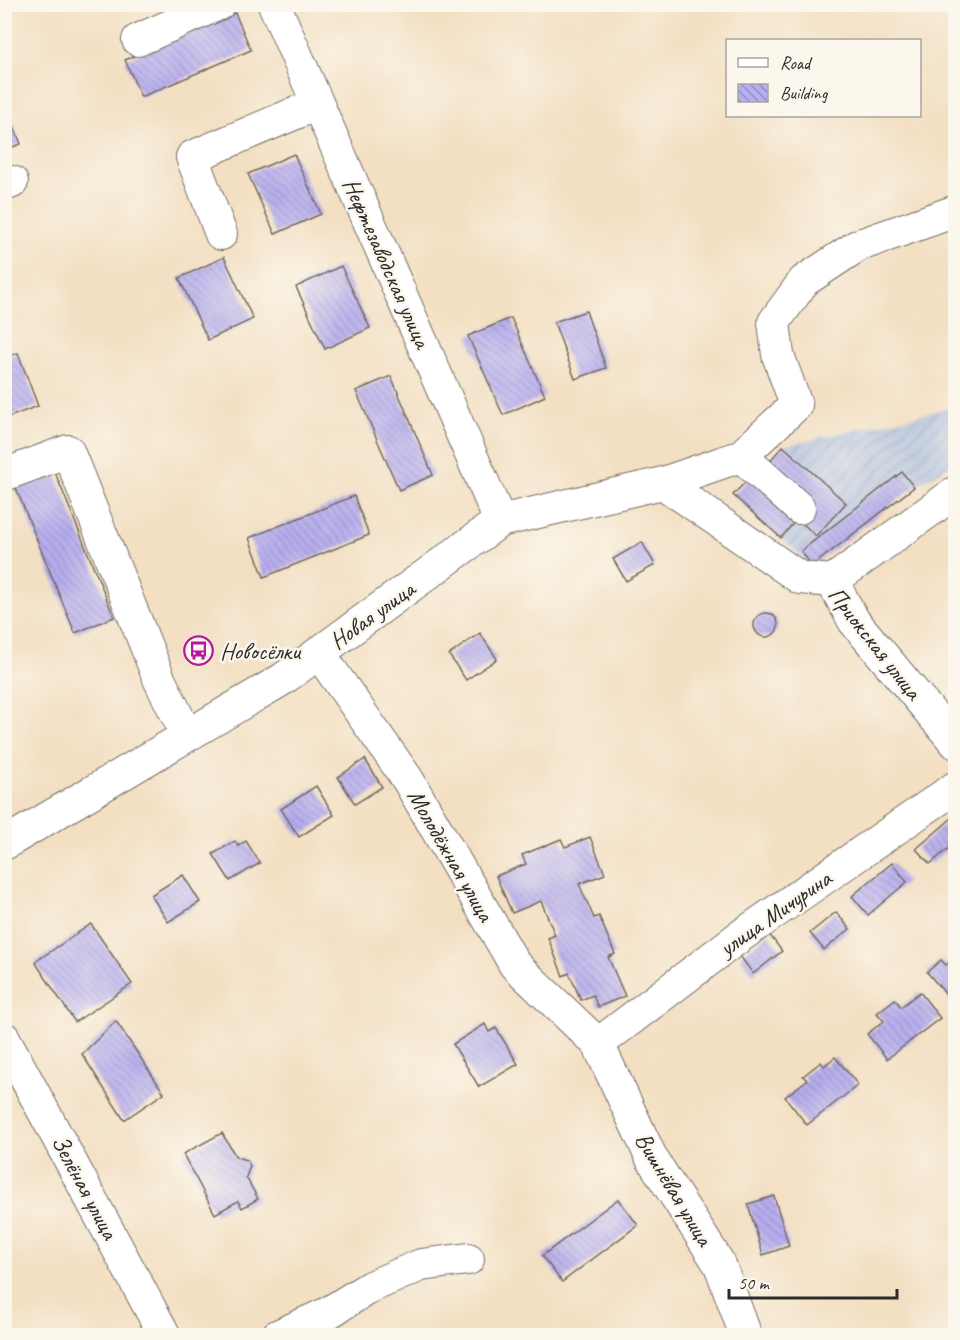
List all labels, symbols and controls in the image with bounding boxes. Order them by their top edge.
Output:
legend [726,39,921,117]
text: Road [780,52,813,74]
text: Building [780,82,829,104]
street label: Нефтезаводская улица [336,173,439,355]
street label: Новая улица [323,573,422,656]
street label: Приокская улица [821,580,929,707]
bus stop icon: Новосёлки [183,635,215,667]
place label: Новосёлки [220,636,302,666]
street label: Молодёжная улица [401,783,502,928]
street label: улица Мичурина [711,862,838,964]
street label: Вишнёвая улица [628,1127,720,1252]
street label: Зелёная улица [45,1130,126,1246]
scale bar [729,1262,897,1300]
text: 50 m [738,1272,771,1294]

